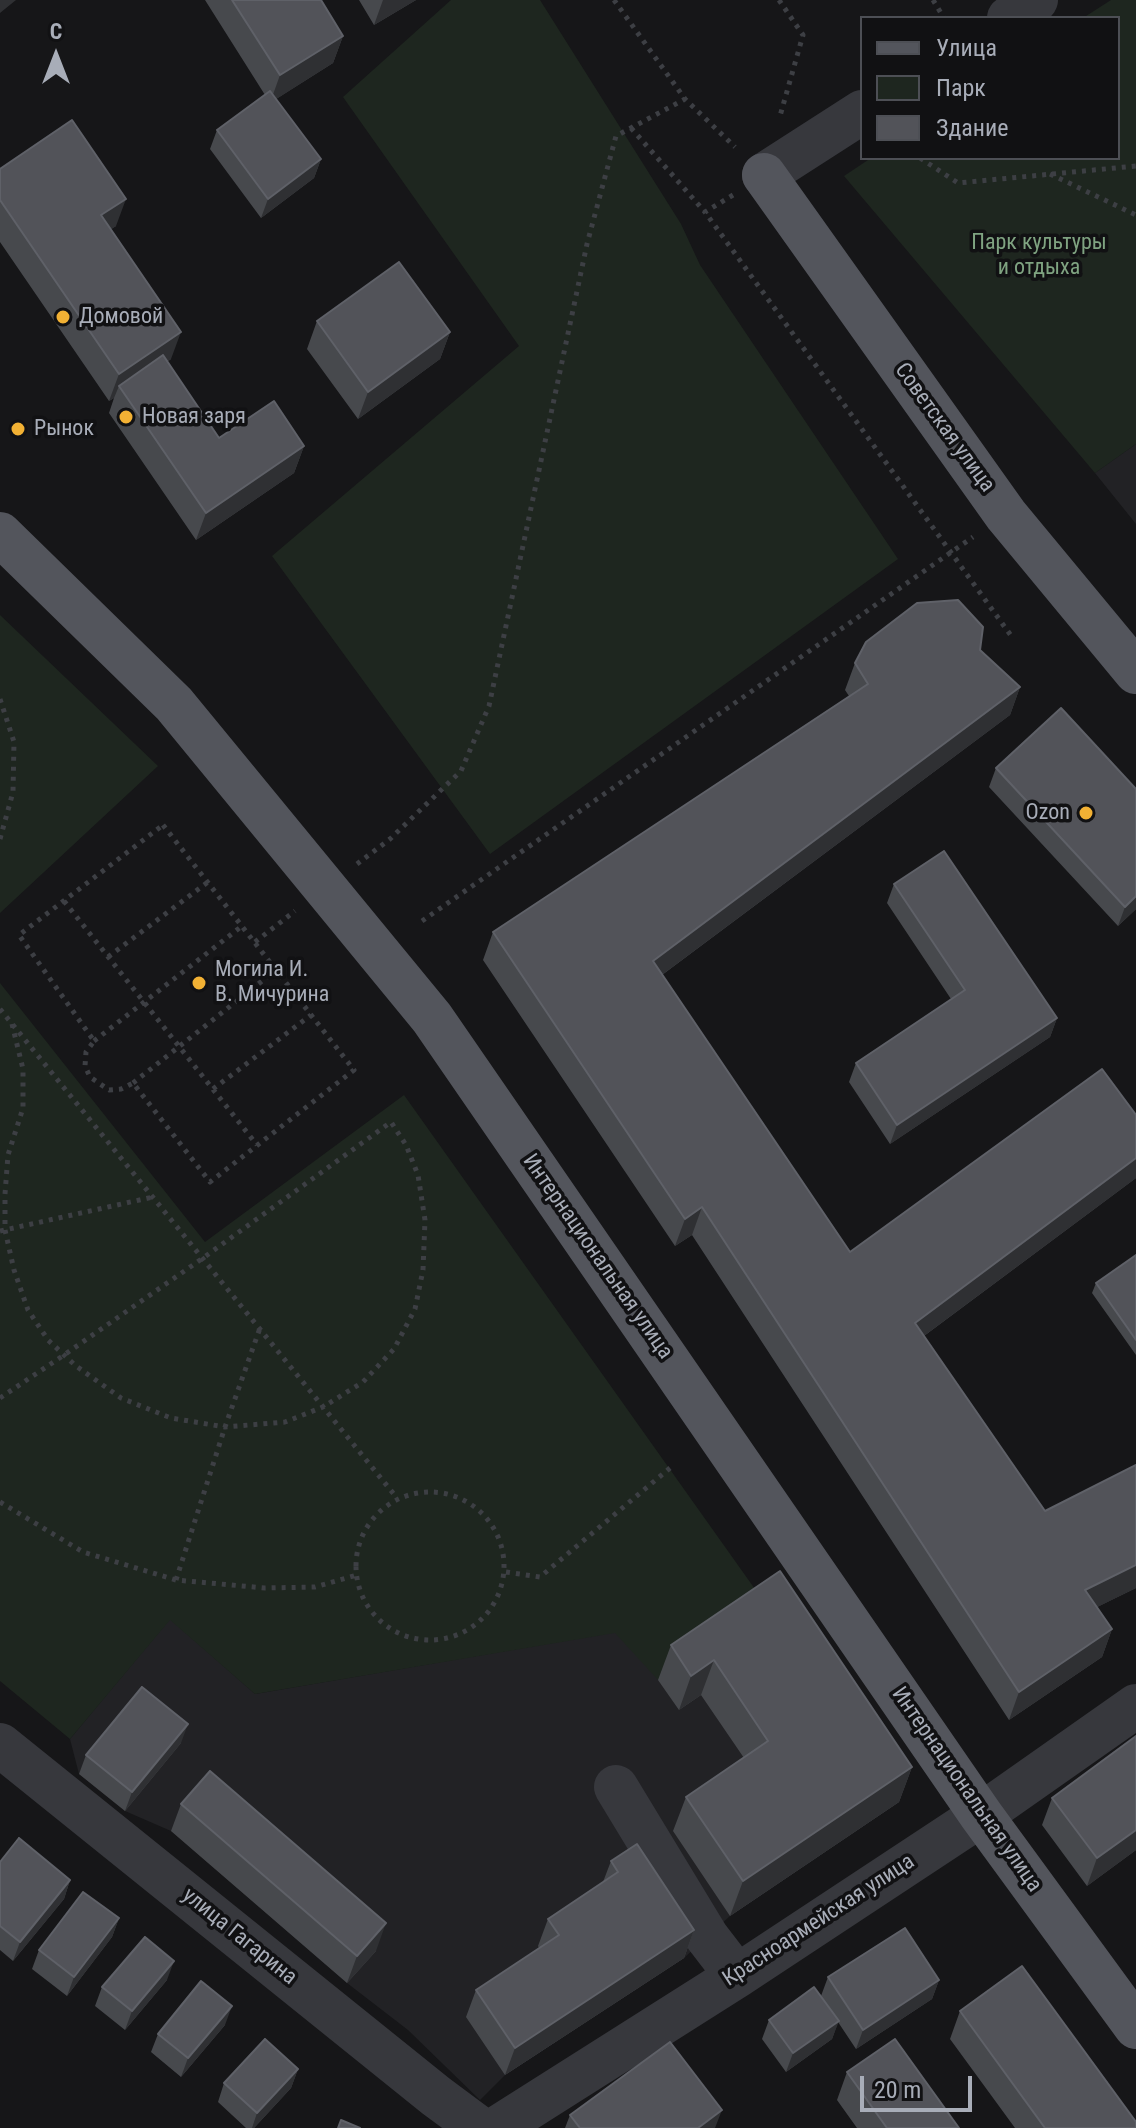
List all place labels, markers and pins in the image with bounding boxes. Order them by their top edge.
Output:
place label: Домовой [79,304,163,330]
marker: Домовой [54,308,72,326]
place label: Новая заря [142,404,246,430]
marker: Новая заря [117,408,135,426]
place label: Рынок [34,416,94,442]
marker: Рынок [9,420,27,438]
place label: Ozon [1026,800,1070,826]
marker: Ozon [1077,804,1095,822]
place label: Могила И. В. Мичурина [215,957,329,1008]
marker: Могила И. В. Мичурина [190,974,208,992]

